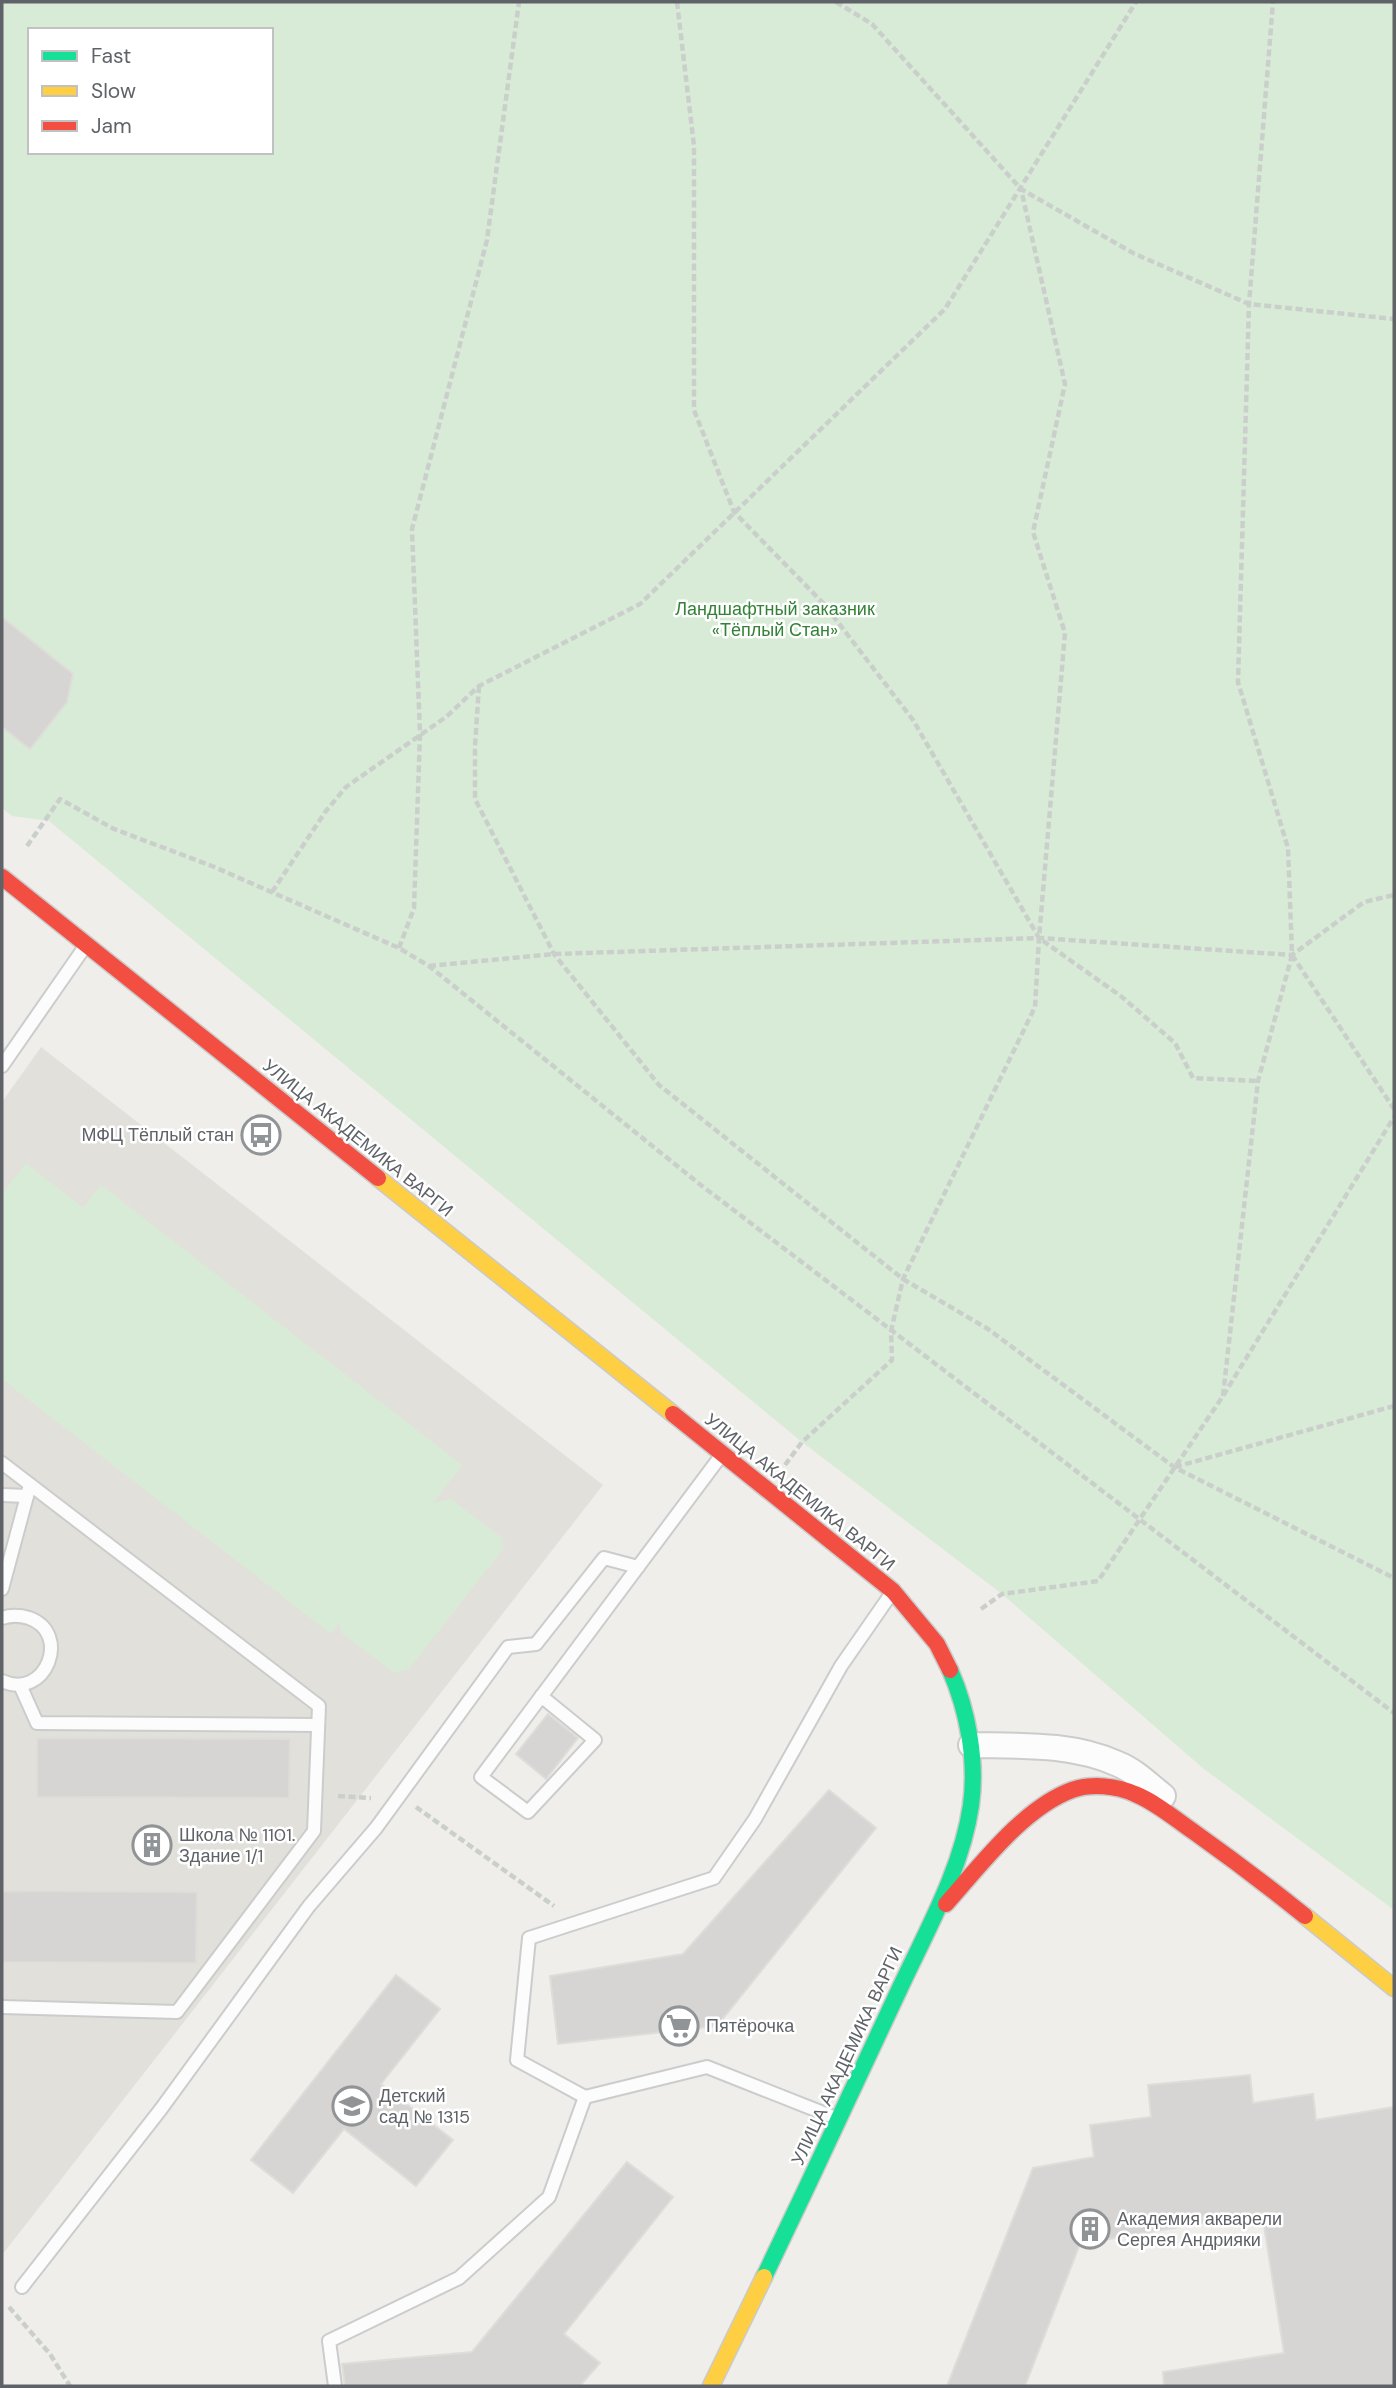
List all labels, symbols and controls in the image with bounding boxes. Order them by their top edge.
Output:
legend [28,28,273,154]
text: Fast [91,42,131,70]
text: Slow [91,77,136,105]
text: Jam [91,112,132,140]
park label: Ландшафтный заказник «Тёплый Стан» [675,597,875,642]
street label: УЛИЦА АКАДЕМИКА ВАРГИ [258,1054,458,1222]
bus stop icon: МФЦ Тёплый стан [240,1114,282,1156]
place label: МФЦ Тёплый стан [81,1123,234,1147]
street label: УЛИЦА АКАДЕМИКА ВАРГИ [700,1408,900,1576]
place label: Школа № 1101. Здание 1/1 [179,1823,295,1868]
building icon: Школа № 1101. Здание 1/1 [131,1824,173,1866]
street label: УЛИЦА АКАДЕМИКА ВАРГИ [786,1943,908,2169]
supermarket icon: Пятёрочка [658,2005,700,2047]
place label: Пятёрочка [706,2014,795,2038]
place label: Детский сад № 1315 [379,2084,470,2129]
school or university icon: Детский сад № 1315 [331,2085,373,2127]
place label: Академия акварели Сергея Андрияки [1117,2207,1282,2252]
building icon: Академия акварели Сергея Андрияки [1069,2208,1111,2250]

